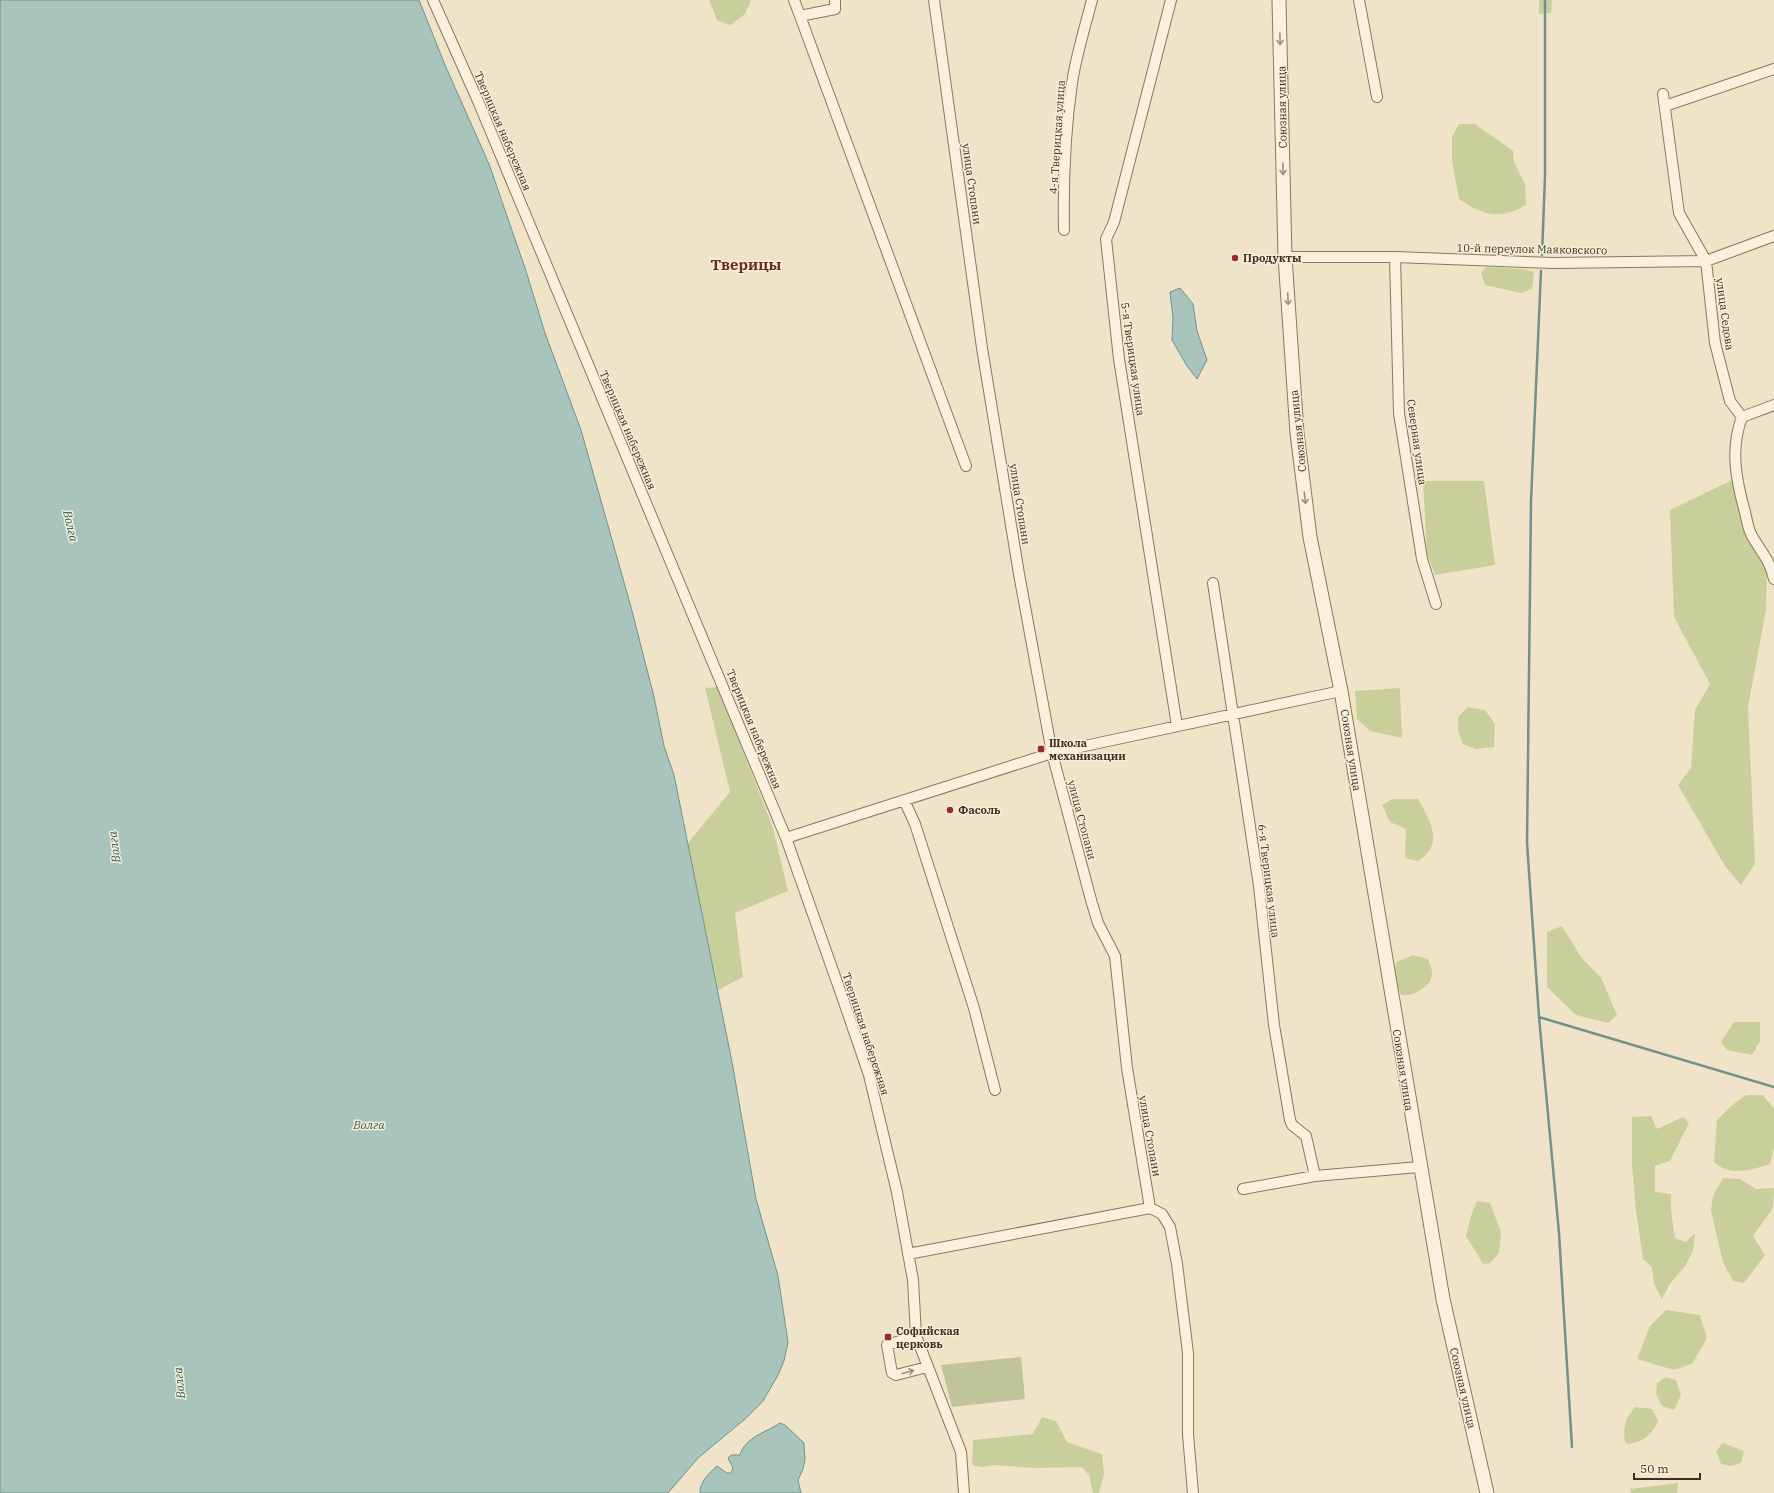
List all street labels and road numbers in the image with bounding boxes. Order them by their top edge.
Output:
street label: Союзная улица [1274,66,1290,148]
street label: Тверицкая набережная [472,69,534,193]
street label: 4-я Тверицкая улица [1046,80,1068,194]
street label: улица Стопани [959,142,985,226]
street label: 10-й переулок Маяковского [1457,241,1607,257]
street label: улица Седова [1713,277,1737,351]
street label: 5-я Тверицкая улица [1118,301,1148,417]
street label: Тверицкая набережная [597,368,659,492]
street label: Союзная улица [1287,389,1309,473]
street label: Северная улица [1404,398,1430,486]
street label: улица Стопани [1007,462,1033,546]
street label: Тверицкая набережная [724,667,784,791]
street label: Союзная улица [1338,708,1364,792]
street label: улица Стопани [1065,779,1099,861]
street label: 6-я Тверицкая улица [1255,823,1283,939]
street label: Тверицкая набережная [840,971,892,1097]
street label: Союзная улица [1390,1028,1416,1112]
street label: улица Стопани [1136,1094,1164,1178]
street label: Союзная улица [1447,1346,1479,1430]

